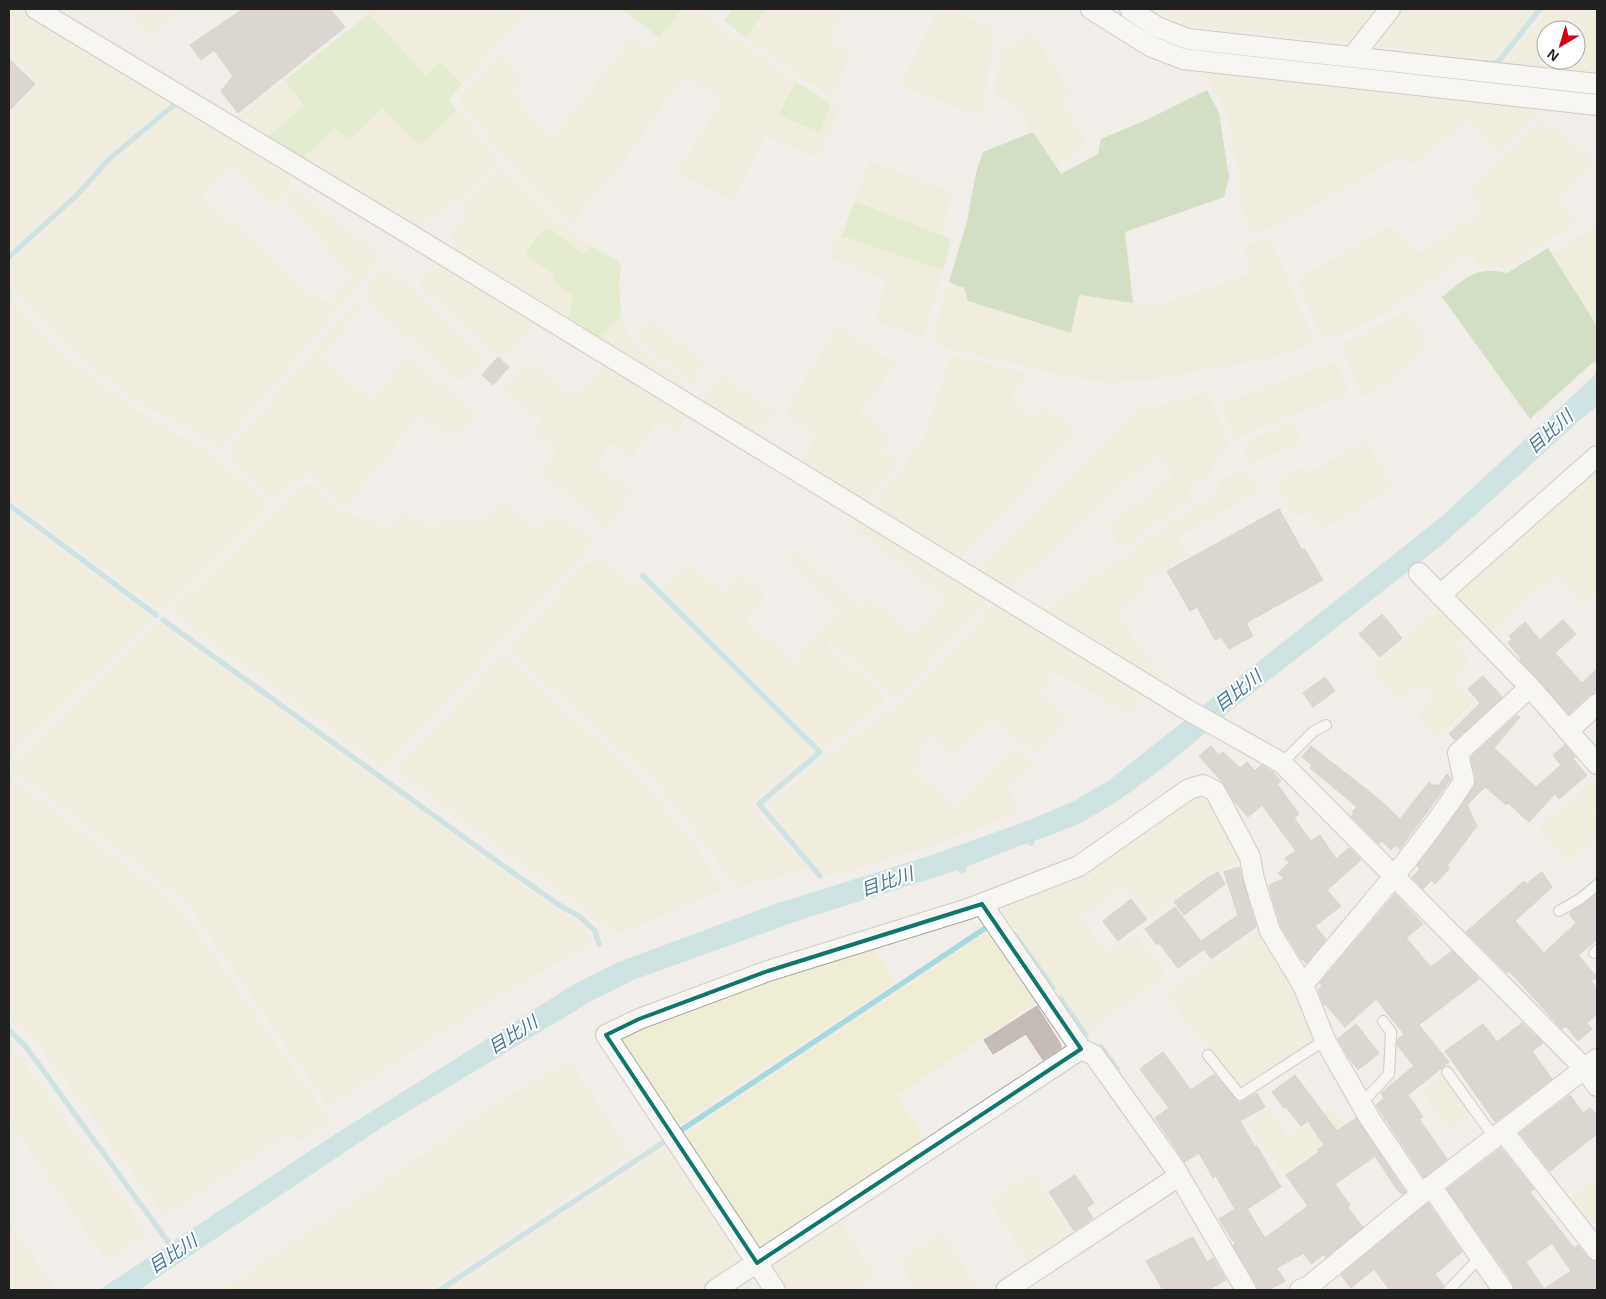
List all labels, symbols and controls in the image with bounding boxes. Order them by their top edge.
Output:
north arrow [1536,20,1586,70]
text: N [1544,46,1562,65]
water label: 目比川 [1523,405,1578,457]
water label: 目比川 [1211,665,1267,716]
water label: 目比川 [858,863,918,900]
water label: 目比川 [485,1011,543,1058]
water label: 目比川 [145,1229,203,1277]

